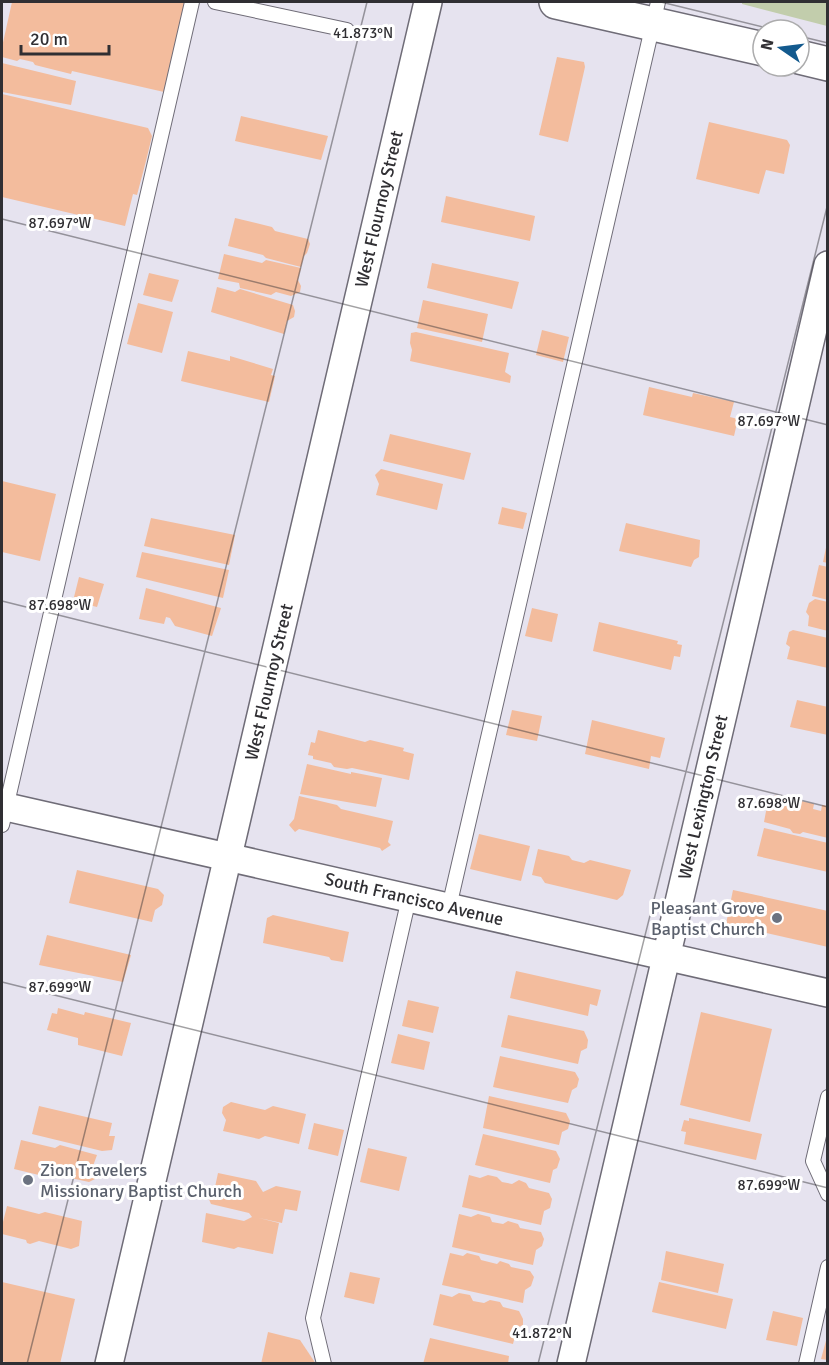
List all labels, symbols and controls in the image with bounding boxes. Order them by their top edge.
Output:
scale bar [21,18,110,56]
north arrow [751,18,811,78]
text: 41.873°N [333,24,393,42]
text: 20 m [30,28,68,50]
text: N [756,37,778,52]
street label: West Flournoy Street [350,128,408,290]
text: 87.697°W [29,214,92,232]
text: 87.697°W [738,412,801,430]
text: 87.698°W [29,596,92,614]
street label: West Flournoy Street [240,601,298,763]
street label: West Lexington Street [673,712,733,882]
text: 87.698°W [738,794,801,812]
street label: South Francisco Avenue [322,868,506,930]
place label: Pleasant Grove Baptist Church [650,897,765,940]
marker: Pleasant Grove Baptist Church [770,911,784,925]
text: 87.699°W [29,978,92,996]
place label: Zion Travelers Missionary Baptist Church [40,1159,242,1202]
marker: Zion Travelers Missionary Baptist Church [21,1173,35,1187]
text: 87.699°W [738,1176,801,1194]
text: 41.872°N [512,1324,572,1342]

